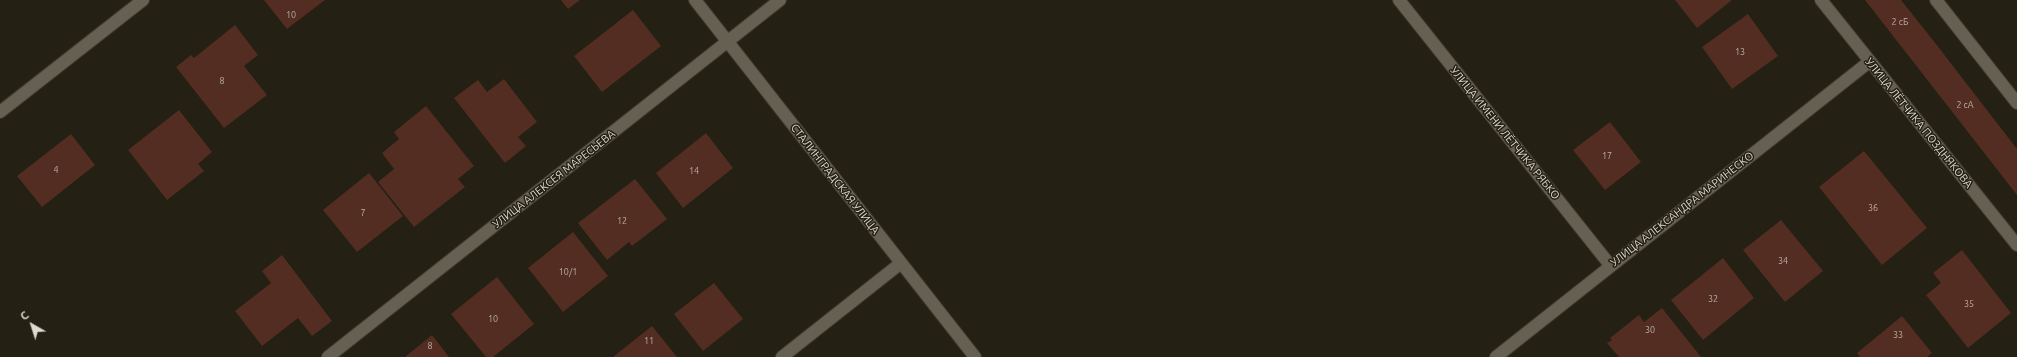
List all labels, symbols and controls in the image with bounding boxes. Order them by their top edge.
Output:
house number: 10 [286,10,296,20]
house number: 2 сБ [1892,17,1908,27]
house number: 13 [1735,47,1745,57]
street label: УЛИЦА ЛЁТЧИКА ПОЗДНЯКОВА [1862,55,1976,191]
street label: УЛИЦА ИМЕНИ ЛЁТЧИКА РЯБКО [1447,64,1563,202]
house number: 8 [219,76,225,86]
house number: 2 сА [1956,100,1974,110]
street label: СТАЛИНГРАДСКАЯ УЛИЦА [788,121,882,237]
street label: УЛИЦА АЛЕКСЕЯ МАРЕСЬЕВА [490,127,618,231]
street label: УЛИЦА АЛЕКСАНДРА МАРИНЕСКО [1608,149,1756,269]
house number: 17 [1602,151,1612,161]
house number: 4 [53,165,59,175]
house number: 14 [689,166,699,176]
house number: 36 [1868,203,1878,213]
house number: 7 [360,208,366,218]
house number: 12 [617,216,627,226]
house number: 34 [1778,256,1788,266]
house number: 10/1 [559,267,577,277]
house number: 32 [1708,294,1718,304]
house number: 35 [1964,299,1974,309]
north arrow [12,305,52,345]
text: С [18,309,31,323]
house number: 10 [488,314,498,324]
house number: 30 [1645,325,1655,335]
house number: 33 [1893,330,1903,340]
house number: 11 [644,336,654,346]
house number: 8 [427,341,433,351]

